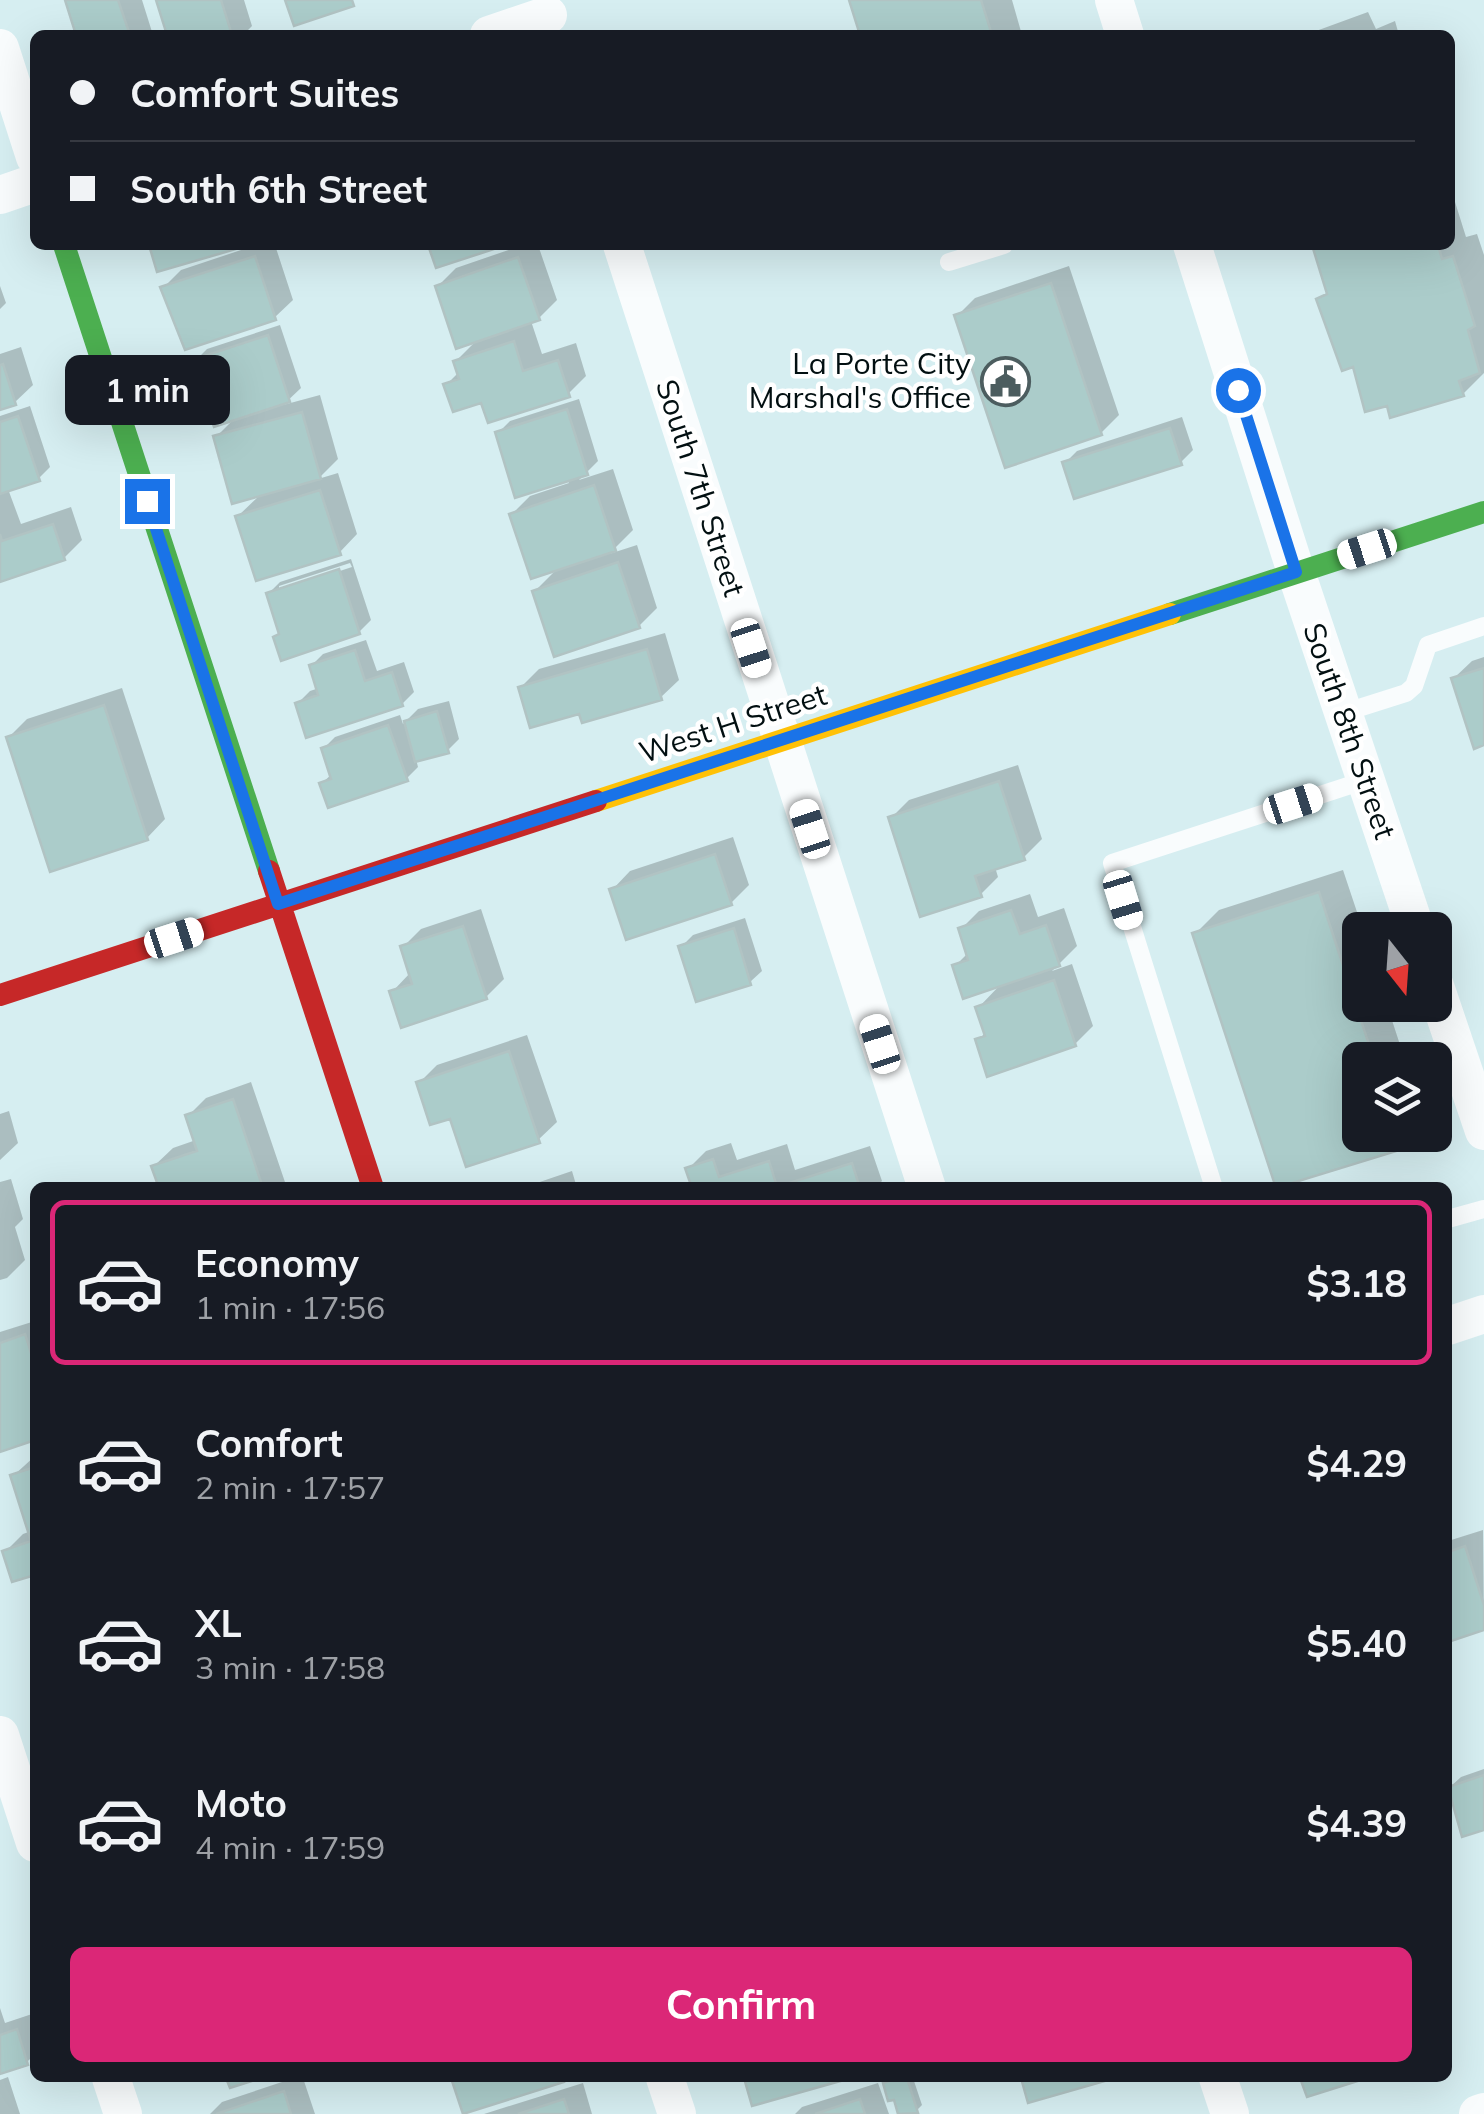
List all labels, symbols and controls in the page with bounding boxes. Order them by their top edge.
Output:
text: Comfort Suites [130,69,399,117]
text: South 6th Street [130,165,427,213]
place label: La Porte City Marshal's Office [749,344,971,416]
public building icon: La Porte City Marshal's Office [980,355,1032,407]
callout: 1 min [64,356,230,426]
route start [1216,368,1261,413]
text: 1 min [105,370,190,410]
street label: South 7th Street [648,374,754,601]
route end [125,479,170,524]
car [1334,525,1400,573]
car [727,615,775,681]
street label: South 8th Street [1295,618,1405,844]
street label: West H Street [634,675,831,771]
car [1260,780,1326,828]
car [786,796,834,862]
car [1100,867,1146,933]
north arrow [1342,912,1452,1022]
map controls [1342,912,1452,1152]
car [141,914,207,962]
car [856,1011,904,1077]
button: layers [1342,1042,1452,1152]
icon: car [75,1238,165,1328]
text: Economy [195,1239,359,1287]
text: $3.18 [1306,1259,1407,1307]
text: 1 min · 17:56 [195,1287,385,1327]
icon: car [75,1418,165,1508]
text: Comfort [195,1419,343,1467]
text: $4.29 [1306,1439,1407,1487]
text: 2 min · 17:57 [195,1467,385,1507]
icon: car [75,1598,165,1688]
text: XL [195,1599,242,1647]
text: $5.40 [1306,1619,1407,1667]
text: 3 min · 17:58 [195,1647,385,1687]
icon: car [75,1778,165,1868]
text: Moto [195,1779,287,1827]
text: $4.39 [1306,1799,1407,1847]
text: 4 min · 17:59 [195,1827,385,1867]
button: Confirm [70,1947,1412,2062]

